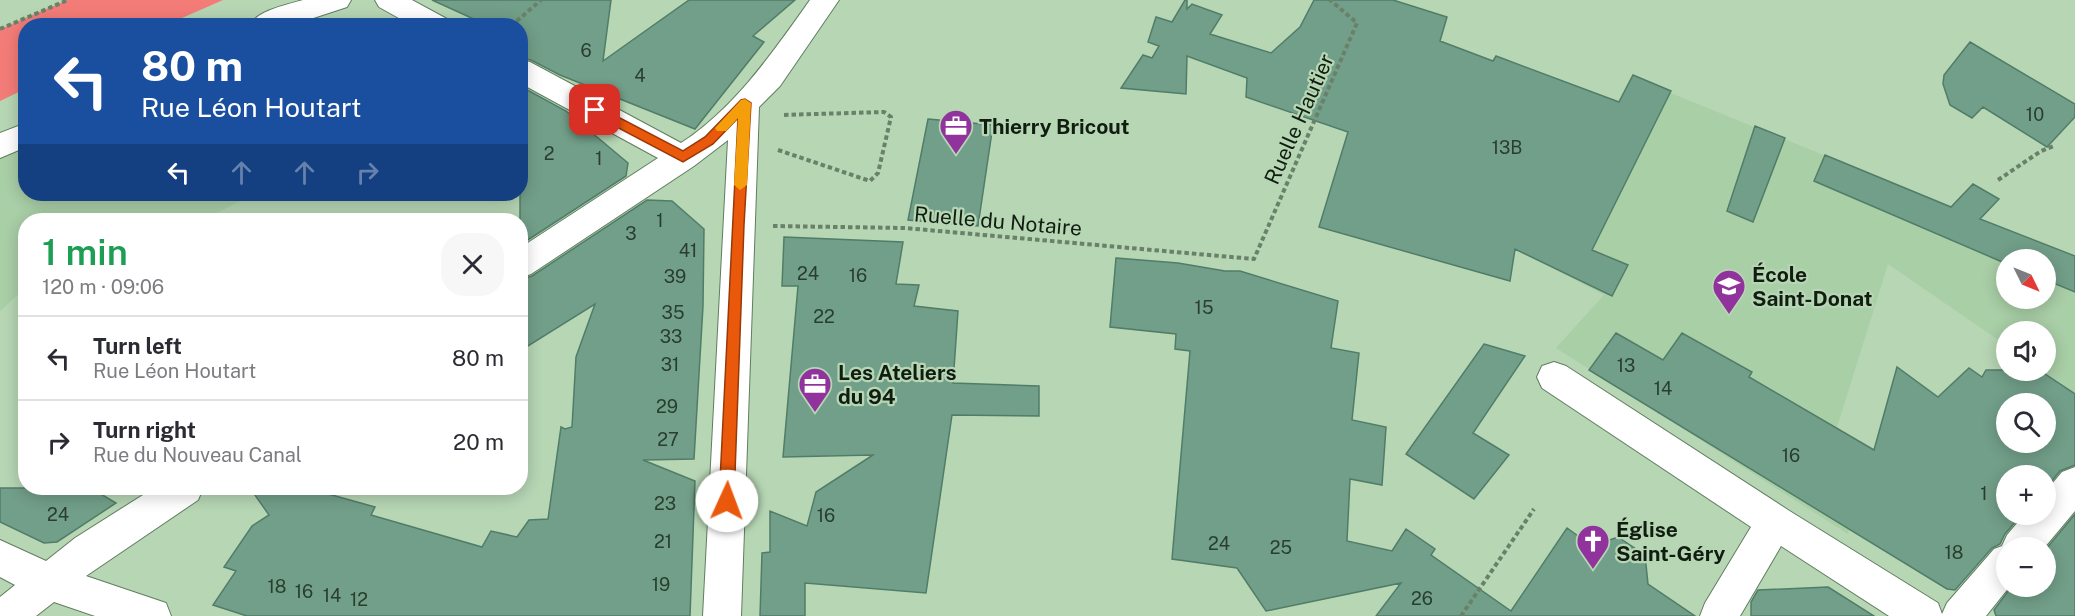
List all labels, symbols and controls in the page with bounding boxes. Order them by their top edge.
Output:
house number: 6 [580,40,592,61]
text: 80 m [141,41,243,90]
icon: left [42,42,120,120]
street label: Ruelle Hautier [1259,50,1339,188]
house number: 4 [634,65,646,86]
pin [569,84,620,135]
text: Rue Léon Houtart [141,91,362,123]
icon: arrive [578,93,611,126]
house number: 10 [2026,104,2044,125]
office icon: Thierry Bricout [938,108,974,155]
place label: Thierry Bricout [979,114,1129,139]
house number: 13B [1492,137,1522,158]
house number: 2 [544,143,554,164]
house number: 1 [595,148,603,169]
icon: left [162,156,195,189]
icon: ahead [225,156,258,189]
icon: ahead [288,156,321,189]
icon: right [351,156,384,189]
street label: Ruelle du Notaire [913,201,1083,241]
house number: 1 [656,210,664,231]
house number: 3 [625,223,637,244]
text: 1 min [42,231,128,273]
button: close [441,233,504,296]
house number: 41 [679,240,697,261]
north arrow [1996,249,2056,309]
map controls [1996,249,2056,597]
place label: École Saint-Donat [1752,262,1872,311]
house number: 24 [797,263,819,284]
house number: 16 [849,265,867,286]
house number: 39 [664,266,686,287]
school or university icon: École Saint-Donat [1711,268,1747,315]
text: 120 m · 09:06 [42,275,164,299]
house number: 15 [1195,297,1213,318]
house number: 35 [662,302,684,323]
house number: 22 [813,306,835,327]
button: sound [1996,321,2056,381]
house number: 33 [660,326,682,347]
text: Turn left [93,333,182,359]
icon: left [42,342,75,375]
text: 80 m [452,345,504,371]
house number: 31 [661,354,679,375]
house number: 13 [1617,355,1635,376]
text: Rue Léon Houtart [93,359,256,383]
place label: Les Ateliers du 94 [838,360,957,409]
office icon: Les Ateliers du 94 [797,366,833,413]
house number: 14 [1654,378,1672,399]
button: search [1996,393,2056,453]
house number: 29 [656,396,678,417]
text: Turn right [93,417,196,443]
icon: right [42,426,75,459]
text: 20 m [453,429,504,455]
house number: 27 [657,429,679,450]
text: Rue du Nouveau Canal [93,443,302,467]
house number: 16 [1782,445,1800,466]
button: + [1996,465,2056,525]
position arrow [695,469,759,533]
house number: 1 [1980,483,1988,504]
house number: 23 [654,493,676,514]
house number: 24 [47,504,69,525]
house number: 16 [817,505,835,526]
place label: Église Saint-Géry [1616,517,1726,566]
church icon: Église Saint-Géry [1575,523,1611,570]
house number: 21 [654,531,672,552]
house number: 24 [1208,533,1230,554]
house number: 25 [1270,537,1292,558]
button: − [1996,537,2056,597]
house number: 18 [1945,542,1963,563]
house number: 19 [652,574,670,595]
house number: 18 [268,576,286,597]
house number: 16 [295,581,313,602]
house number: 14 [323,585,341,606]
house number: 26 [1411,588,1433,609]
house number: 12 [350,589,368,610]

